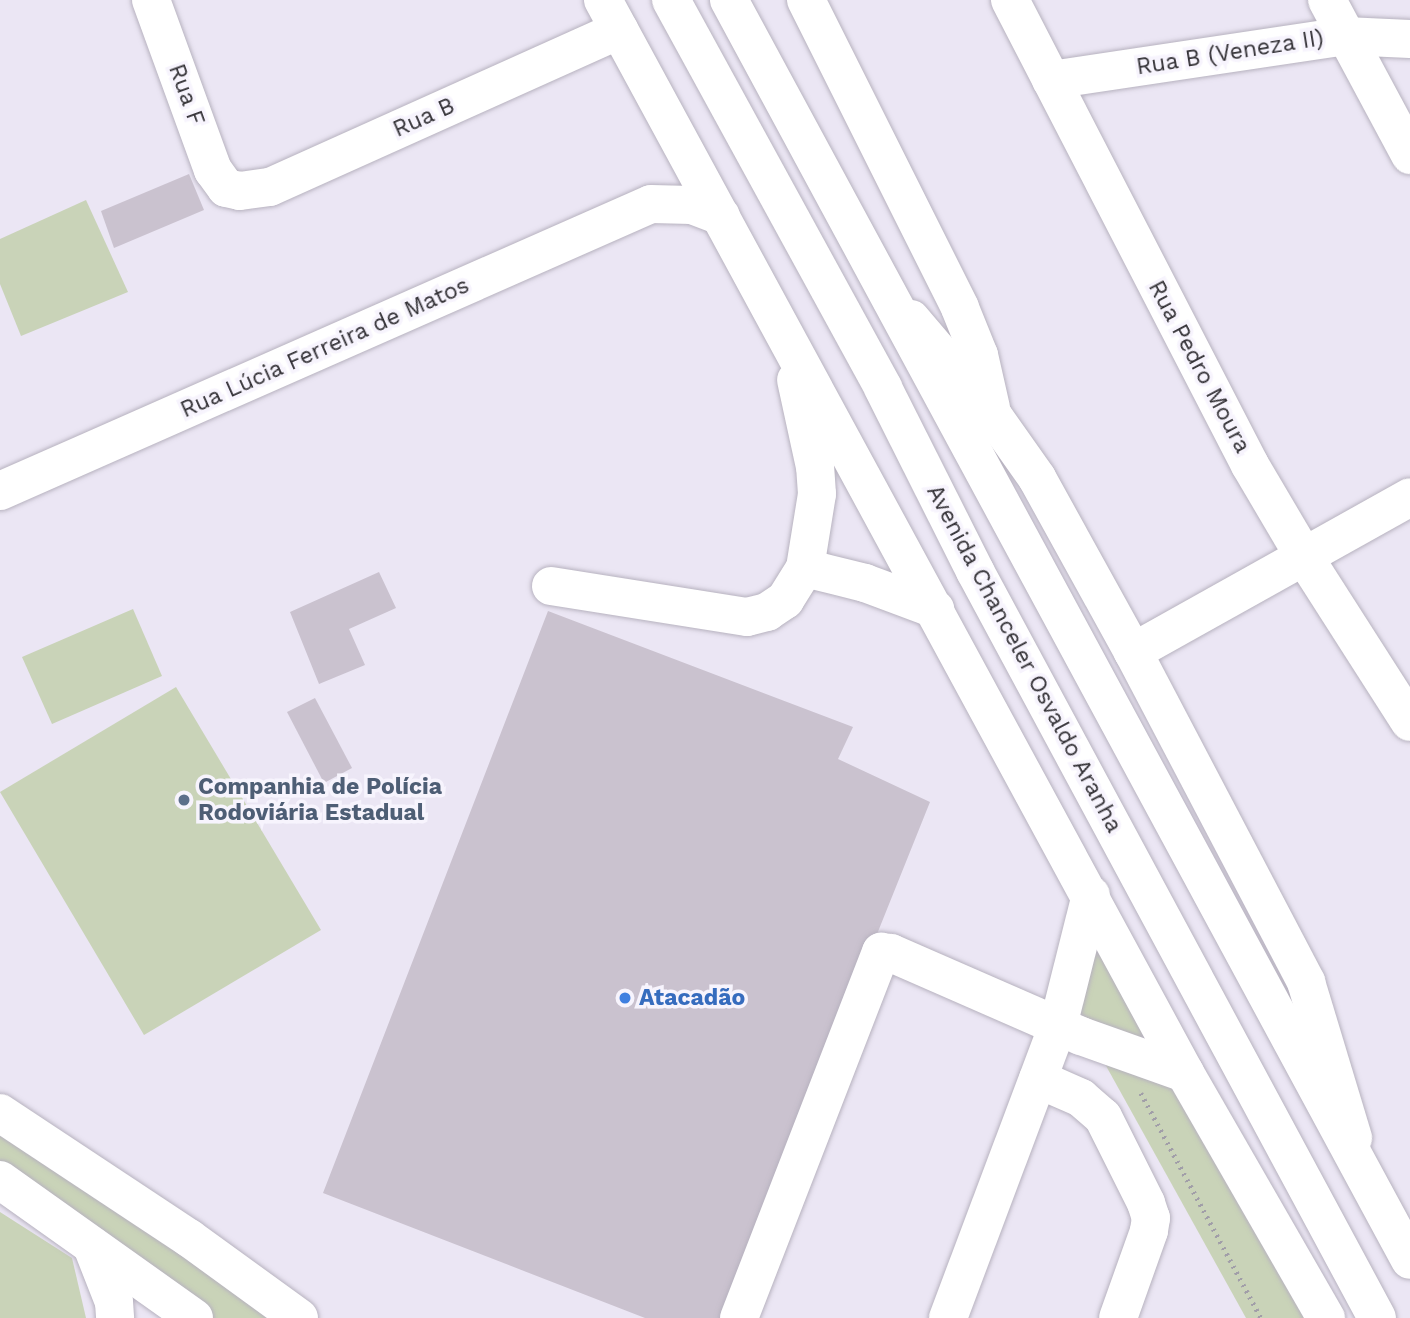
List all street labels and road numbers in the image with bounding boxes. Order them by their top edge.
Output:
street label: Rua B (Veneza II) [1134,24,1326,82]
street label: Rua F [162,60,210,130]
street label: Rua B [389,92,459,144]
street label: Rua Lúcia Ferreira de Matos [176,271,474,425]
street label: Rua Pedro Moura [1142,276,1256,458]
street label: Avenida Chanceler Osvaldo Aranha [920,480,1128,838]

